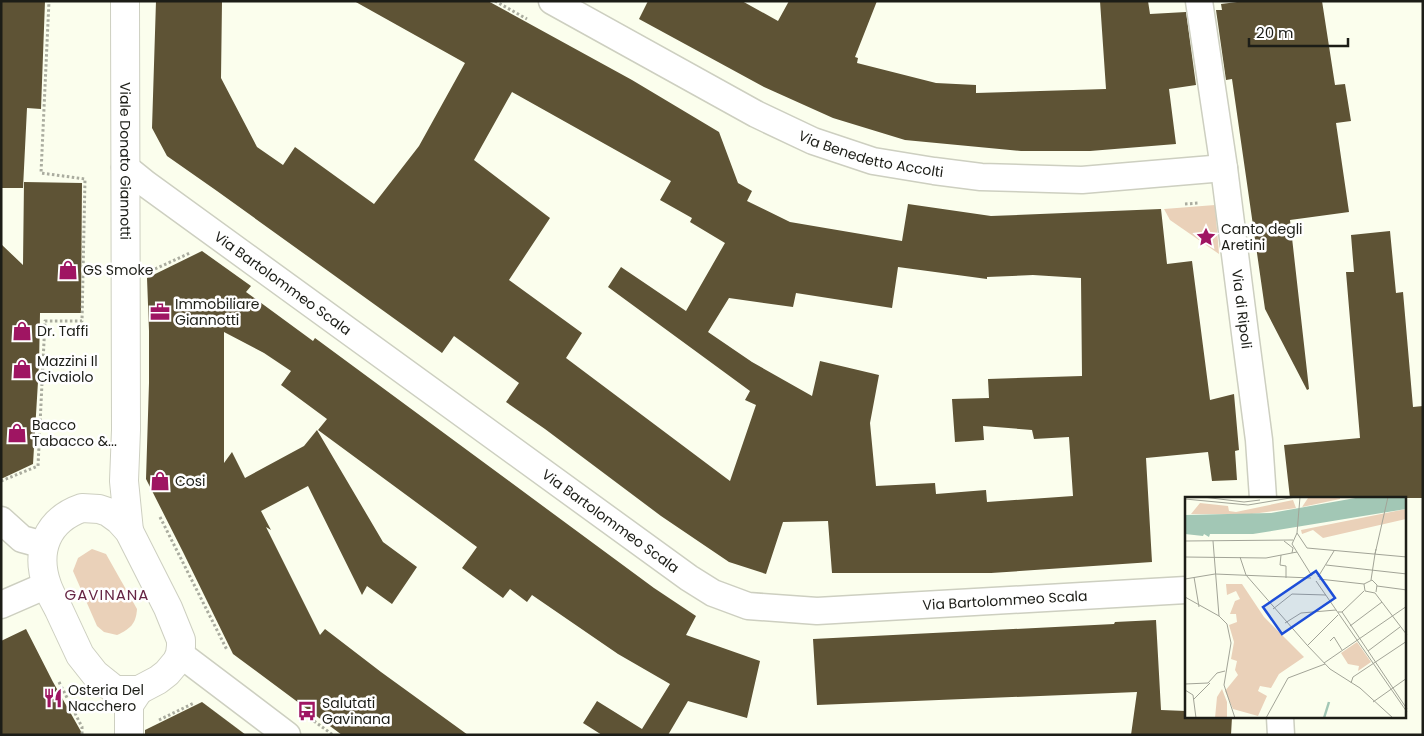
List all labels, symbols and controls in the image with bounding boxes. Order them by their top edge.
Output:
scale bar [1249,15,1348,47]
text: 20 m [1256,22,1294,43]
street label: Viale Donato Giannotti [115,82,136,240]
street label: Via Benedetto Accolti [795,126,945,182]
place label: Canto degli Aretini [1221,219,1303,255]
place icon: Canto degli Aretini [1195,226,1217,248]
street label: Via Bartolommeo Scala [210,227,356,340]
shop icon: GS Smoke [57,259,79,281]
place label: GS Smoke [83,260,154,280]
street label: Via di Ripoli [1227,268,1257,350]
place label: Immobiliare Giannotti [175,294,260,330]
office icon: Immobiliare Giannotti [149,301,171,323]
shop icon: Dr. Taffi [11,320,33,342]
place label: Dr. Taffi [37,321,89,341]
place label: Mazzini Il Civaiolo [37,351,98,387]
shop icon: Mazzini Il Civaiolo [11,358,33,380]
place label: Bacco Tabacco &... [32,415,117,451]
shop icon: Bacco Tabacco &... [6,422,28,444]
street label: Via Bartolommeo Scala [538,464,683,578]
shop icon: Cosi [149,470,171,492]
place label: Cosi [175,471,206,491]
inset map [1185,497,1406,718]
district label: GAVINANA [65,584,149,605]
street label: Via Bartolommeo Scala [922,586,1088,615]
place label: Osteria Del Nacchero [68,680,144,716]
restaurant icon: Osteria Del Nacchero [42,687,64,709]
place label: Salutati Gavinana [322,693,391,729]
bus stop icon: Salutati Gavinana [296,700,318,722]

